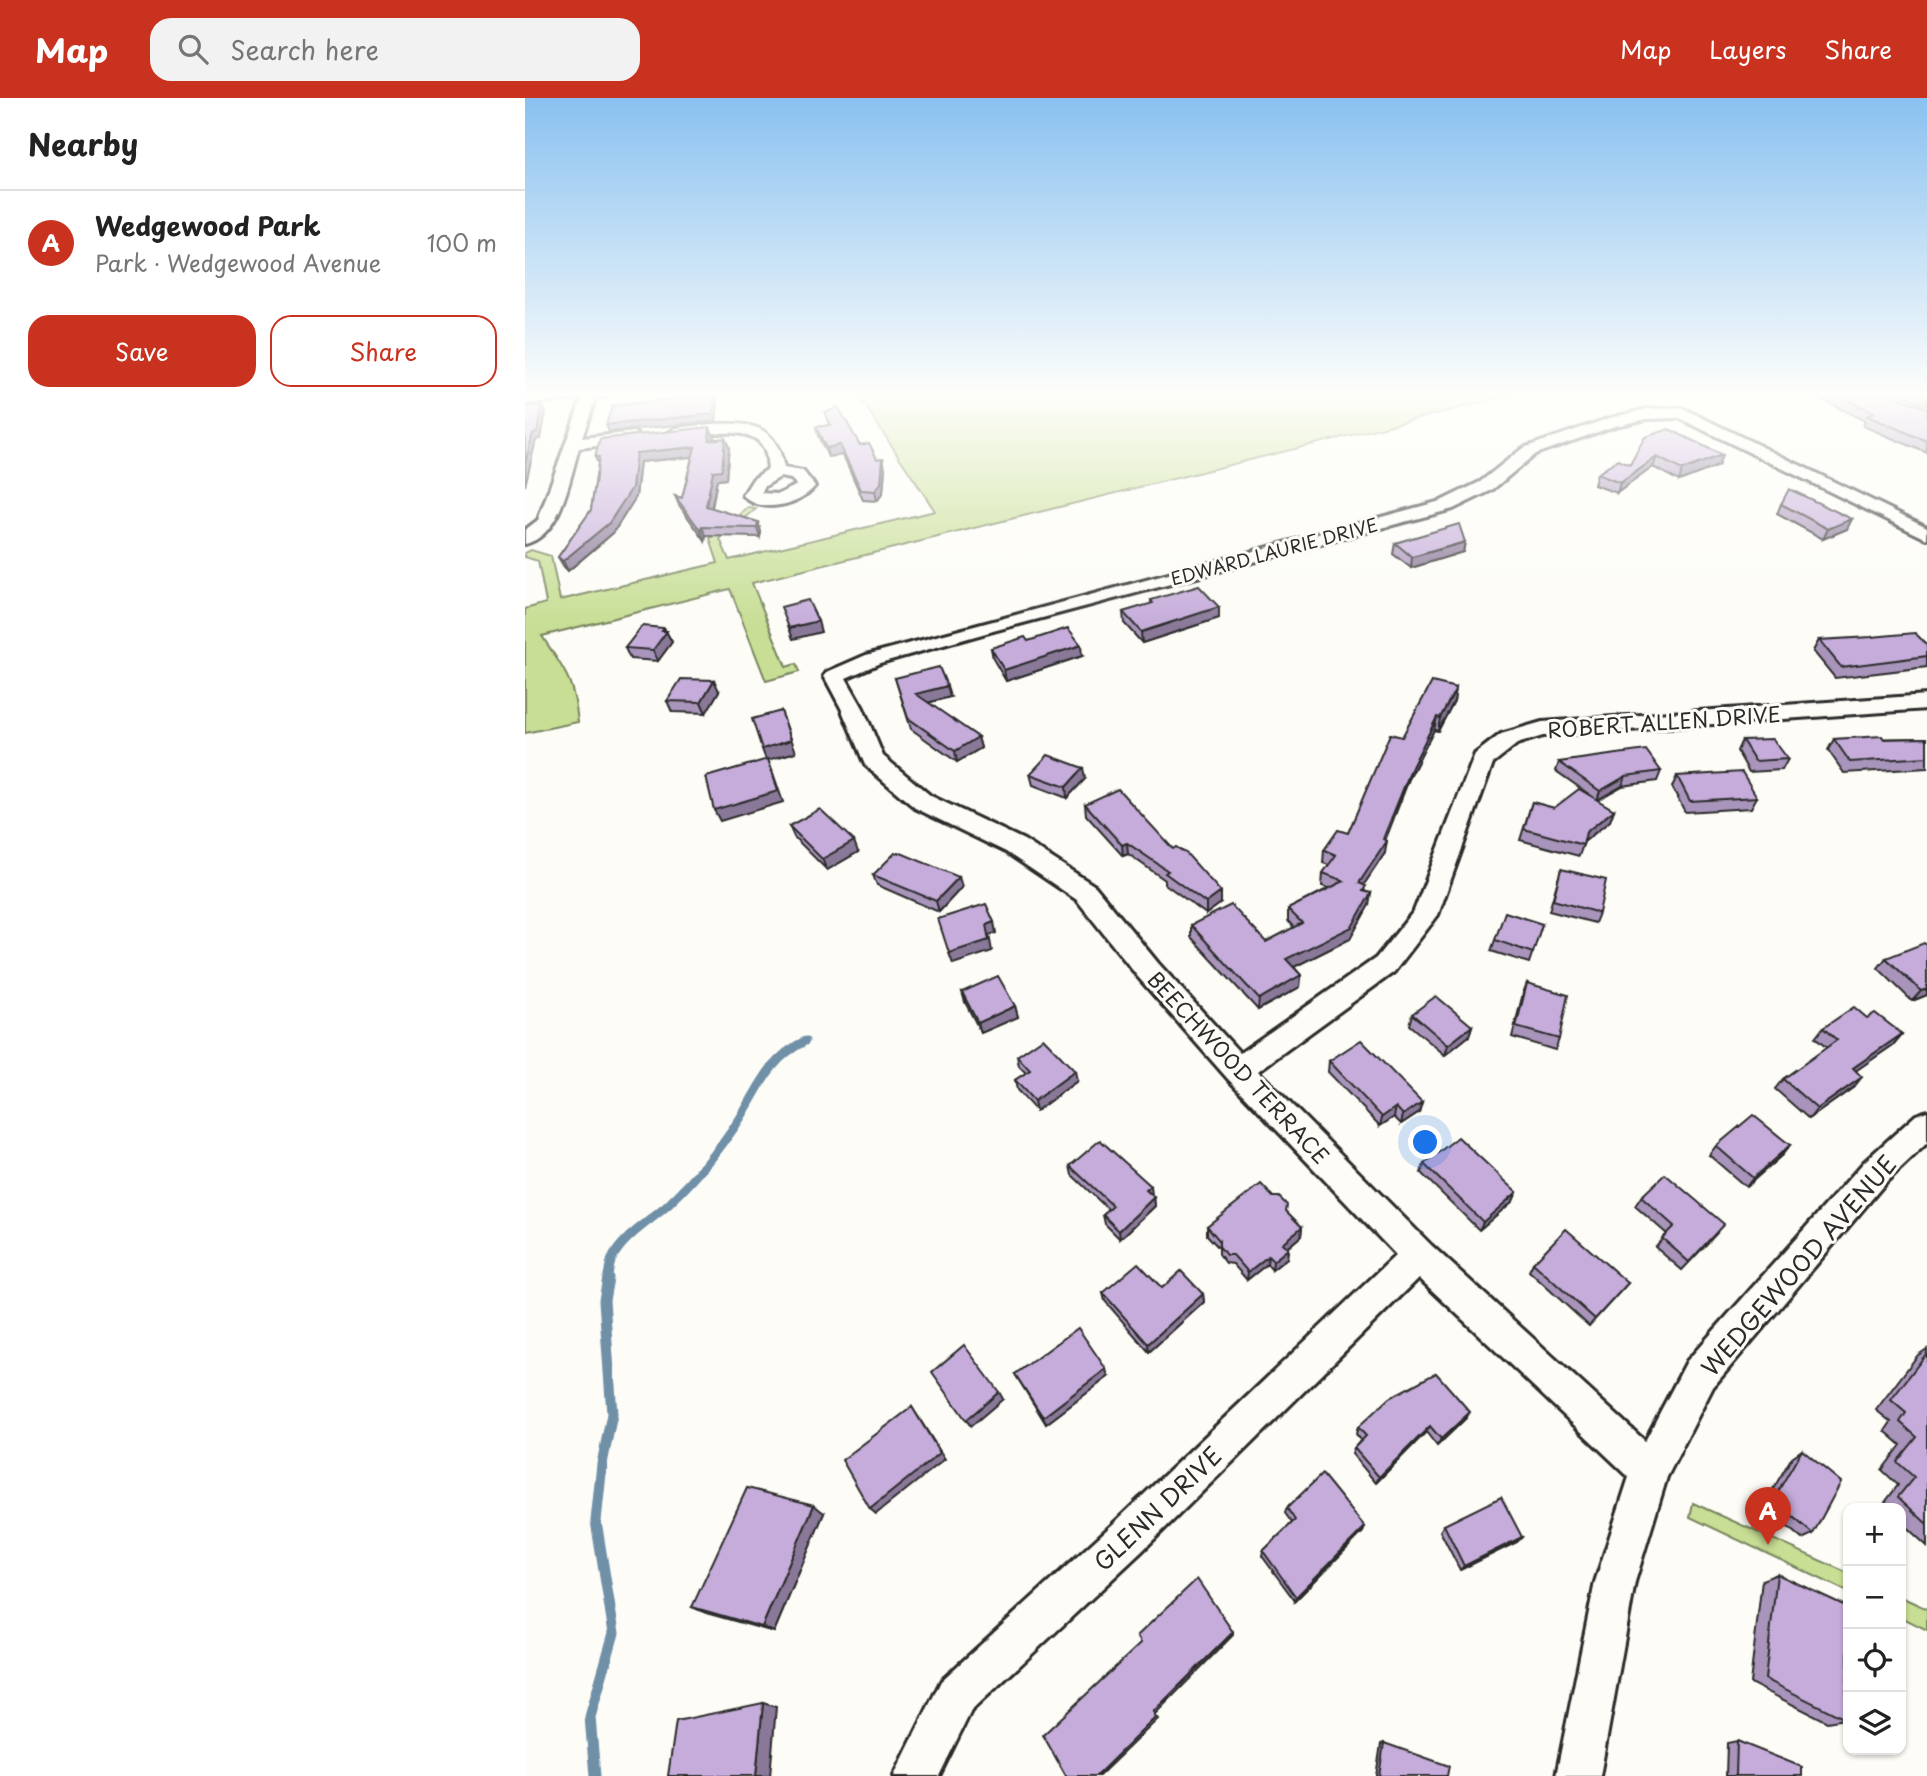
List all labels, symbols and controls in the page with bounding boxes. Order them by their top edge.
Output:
search box [150,18,640,81]
text: Map [35,24,108,74]
icon: search [174,30,212,68]
text: Search here [230,30,379,69]
text: Map [1620,31,1671,67]
text: Layers [1709,31,1786,67]
text: Share [1824,31,1892,67]
text: Nearby [28,121,138,166]
text: Wedgewood Park [95,206,321,245]
text: A [42,225,60,260]
text: 100 m [427,225,497,260]
text: Park · Wedgewood Avenue [95,245,381,280]
button: Save [28,315,256,387]
button: Share [270,315,497,387]
street label: EDWARD LAURIE DRIVE [1168,510,1380,592]
street label: ROBERT ALLEN DRIVE [1546,697,1782,745]
street label: BEECHWOOD TERRACE [1141,963,1337,1171]
your location [1408,1125,1442,1159]
street label: WEDGEWOOD AVENUE [1692,1147,1904,1383]
street label: GLENN DRIVE [1085,1437,1229,1579]
pin: A [1745,1487,1791,1545]
map controls [1843,1503,1906,1755]
button: + [1843,1503,1906,1566]
button: − [1843,1566,1906,1629]
button: locate [1843,1629,1906,1692]
button: layers [1843,1692,1906,1755]

